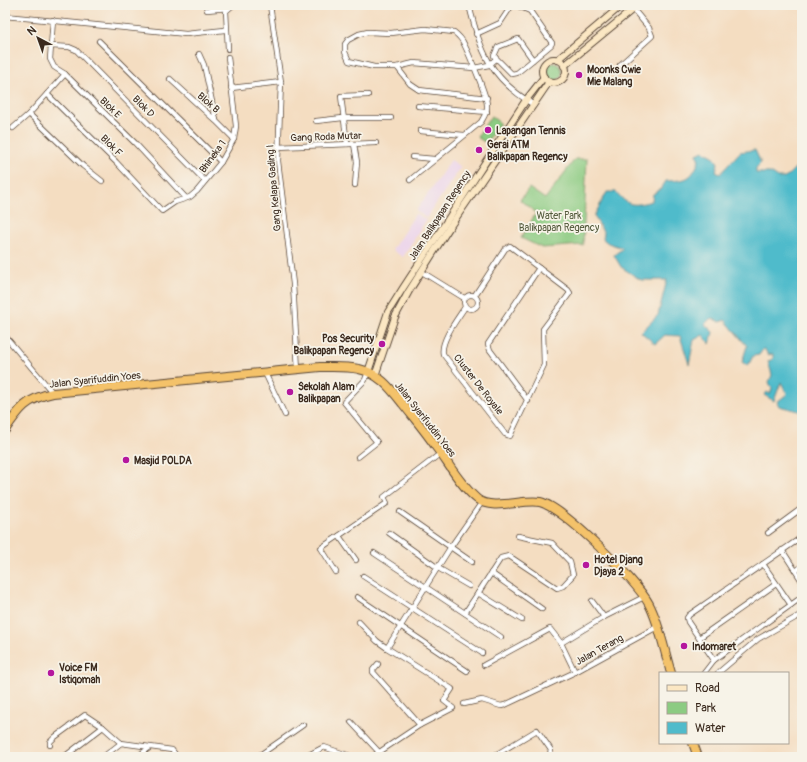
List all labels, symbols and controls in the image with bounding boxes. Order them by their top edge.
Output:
north arrow [18,18,58,58]
text: N [25,23,39,38]
place label: Moonks Cwie Mie Malang [587,64,642,88]
marker: Moonks Cwie Mie Malang [574,70,584,80]
street label: Blok B [195,90,222,116]
street label: Blok D [130,93,157,120]
street label: Blok E [97,95,123,121]
marker: Lapangan Tennis [483,125,493,135]
place label: Lapangan Tennis [496,125,566,137]
street label: Gang Roda Mutar [290,130,362,144]
street label: Blok F [98,132,125,159]
street label: Bhineka 1 [197,138,229,175]
place label: Gerai ATM Balikpapan Regency [487,139,568,163]
street label: Gang Kelapa Gading I [264,144,284,232]
marker: Gerai ATM Balikpapan Regency [474,145,484,155]
street label: Jalan Balikpapan Regency [406,168,474,263]
park label: Water Park Balikpapan Regency [519,210,600,234]
place label: Pos Security Balikpapan Regency [294,333,375,357]
marker: Pos Security Balikpapan Regency [377,339,387,349]
street label: Cluster De Royale [451,352,506,417]
street label: Jalan Syarifuddin Yoes [49,369,142,391]
street label: Jalan Syarifuddin Yoes [392,380,459,460]
place label: Sekolah Alam Balikpapan [298,381,355,405]
marker: Sekolah Alam Balikpapan [285,387,295,397]
marker: Masjid POLDA [121,455,131,465]
place label: Masjid POLDA [134,455,192,467]
place label: Hotel Djang Djaya 2 [594,554,643,578]
marker: Hotel Djang Djaya 2 [581,560,591,570]
street label: Jalan Terang [574,632,625,668]
marker: Indomaret [679,641,689,651]
place label: Indomaret [692,641,737,653]
place label: Voice FM Istiqomah [59,662,100,686]
marker: Voice FM Istiqomah [46,668,56,678]
legend [659,672,789,744]
text: Road [695,681,720,696]
text: Park [695,701,716,716]
text: Water [695,721,726,736]

